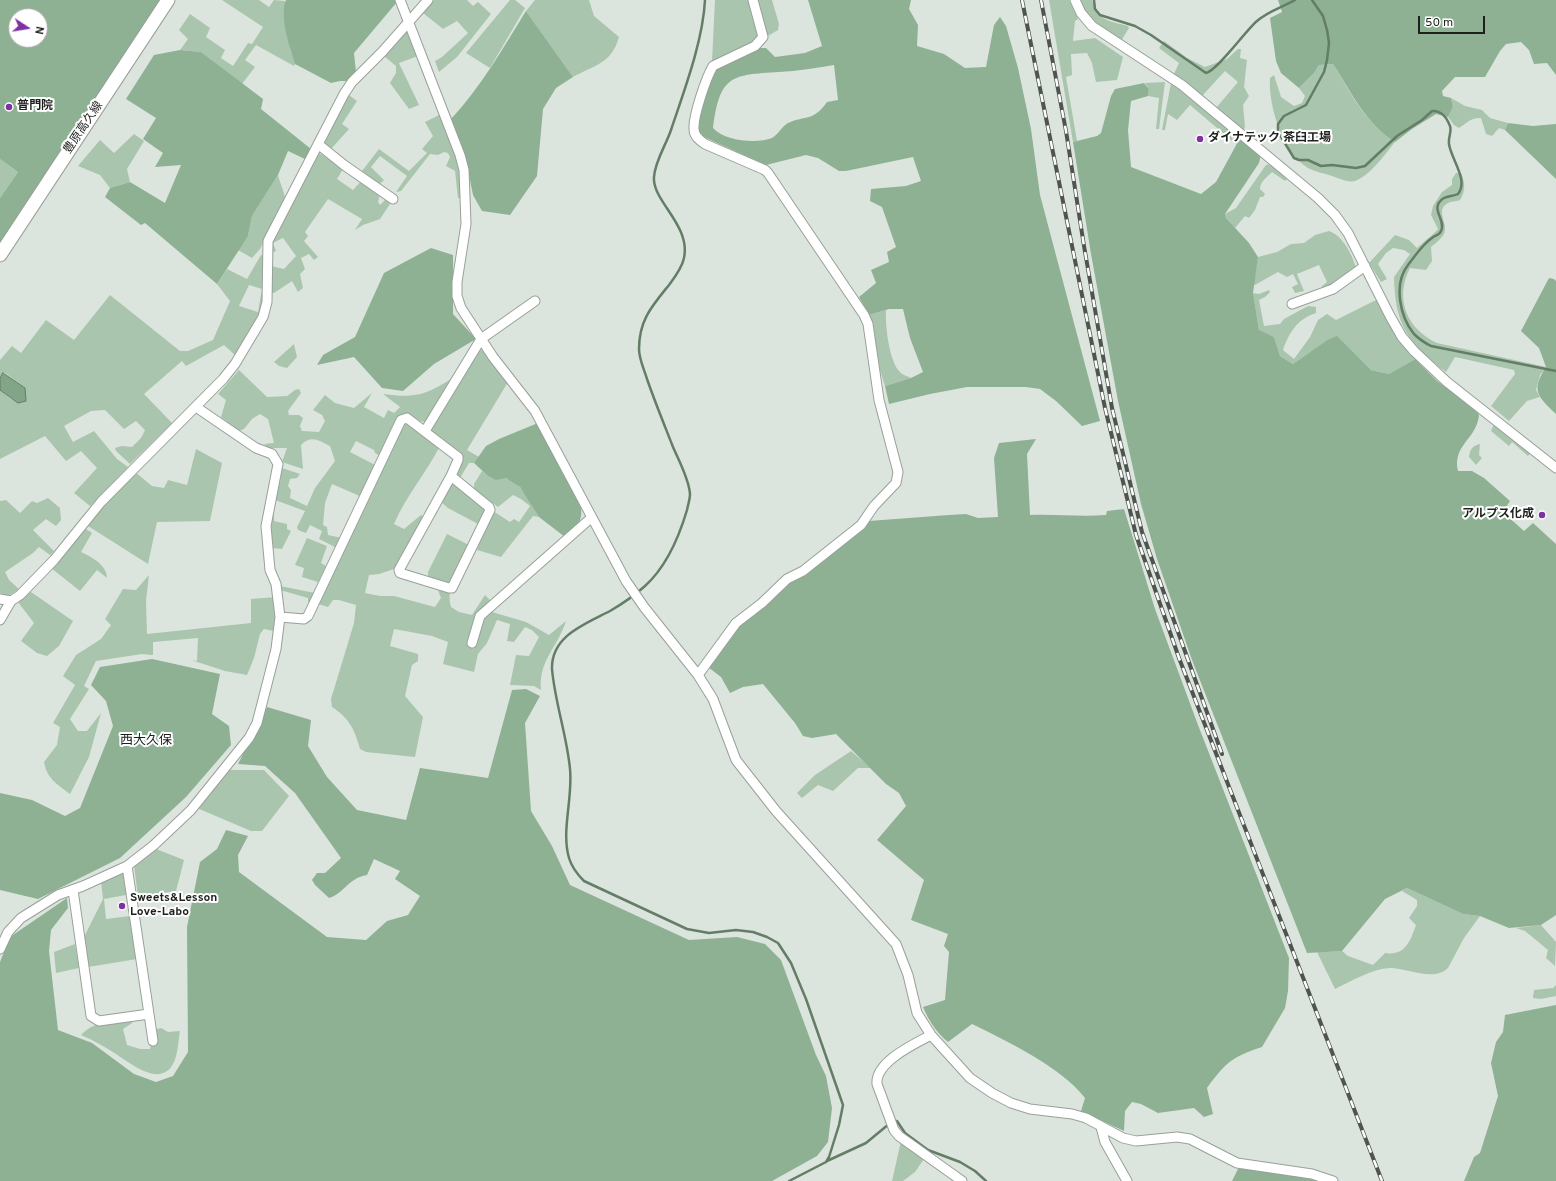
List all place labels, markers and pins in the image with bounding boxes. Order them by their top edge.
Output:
place label: 普門院 [17,100,53,114]
marker: 普門院 [4,102,14,112]
place label: ダイナテック 茶臼工場 [1208,132,1331,146]
marker: ダイナテック 茶臼工場 [1195,134,1205,144]
place label: アルプス化成 [1462,508,1534,522]
marker: アルプス化成 [1537,510,1547,520]
place label: Sweets&Lesson Love-Labo [130,892,217,920]
marker: Sweets&Lesson Love-Labo [117,901,127,911]

